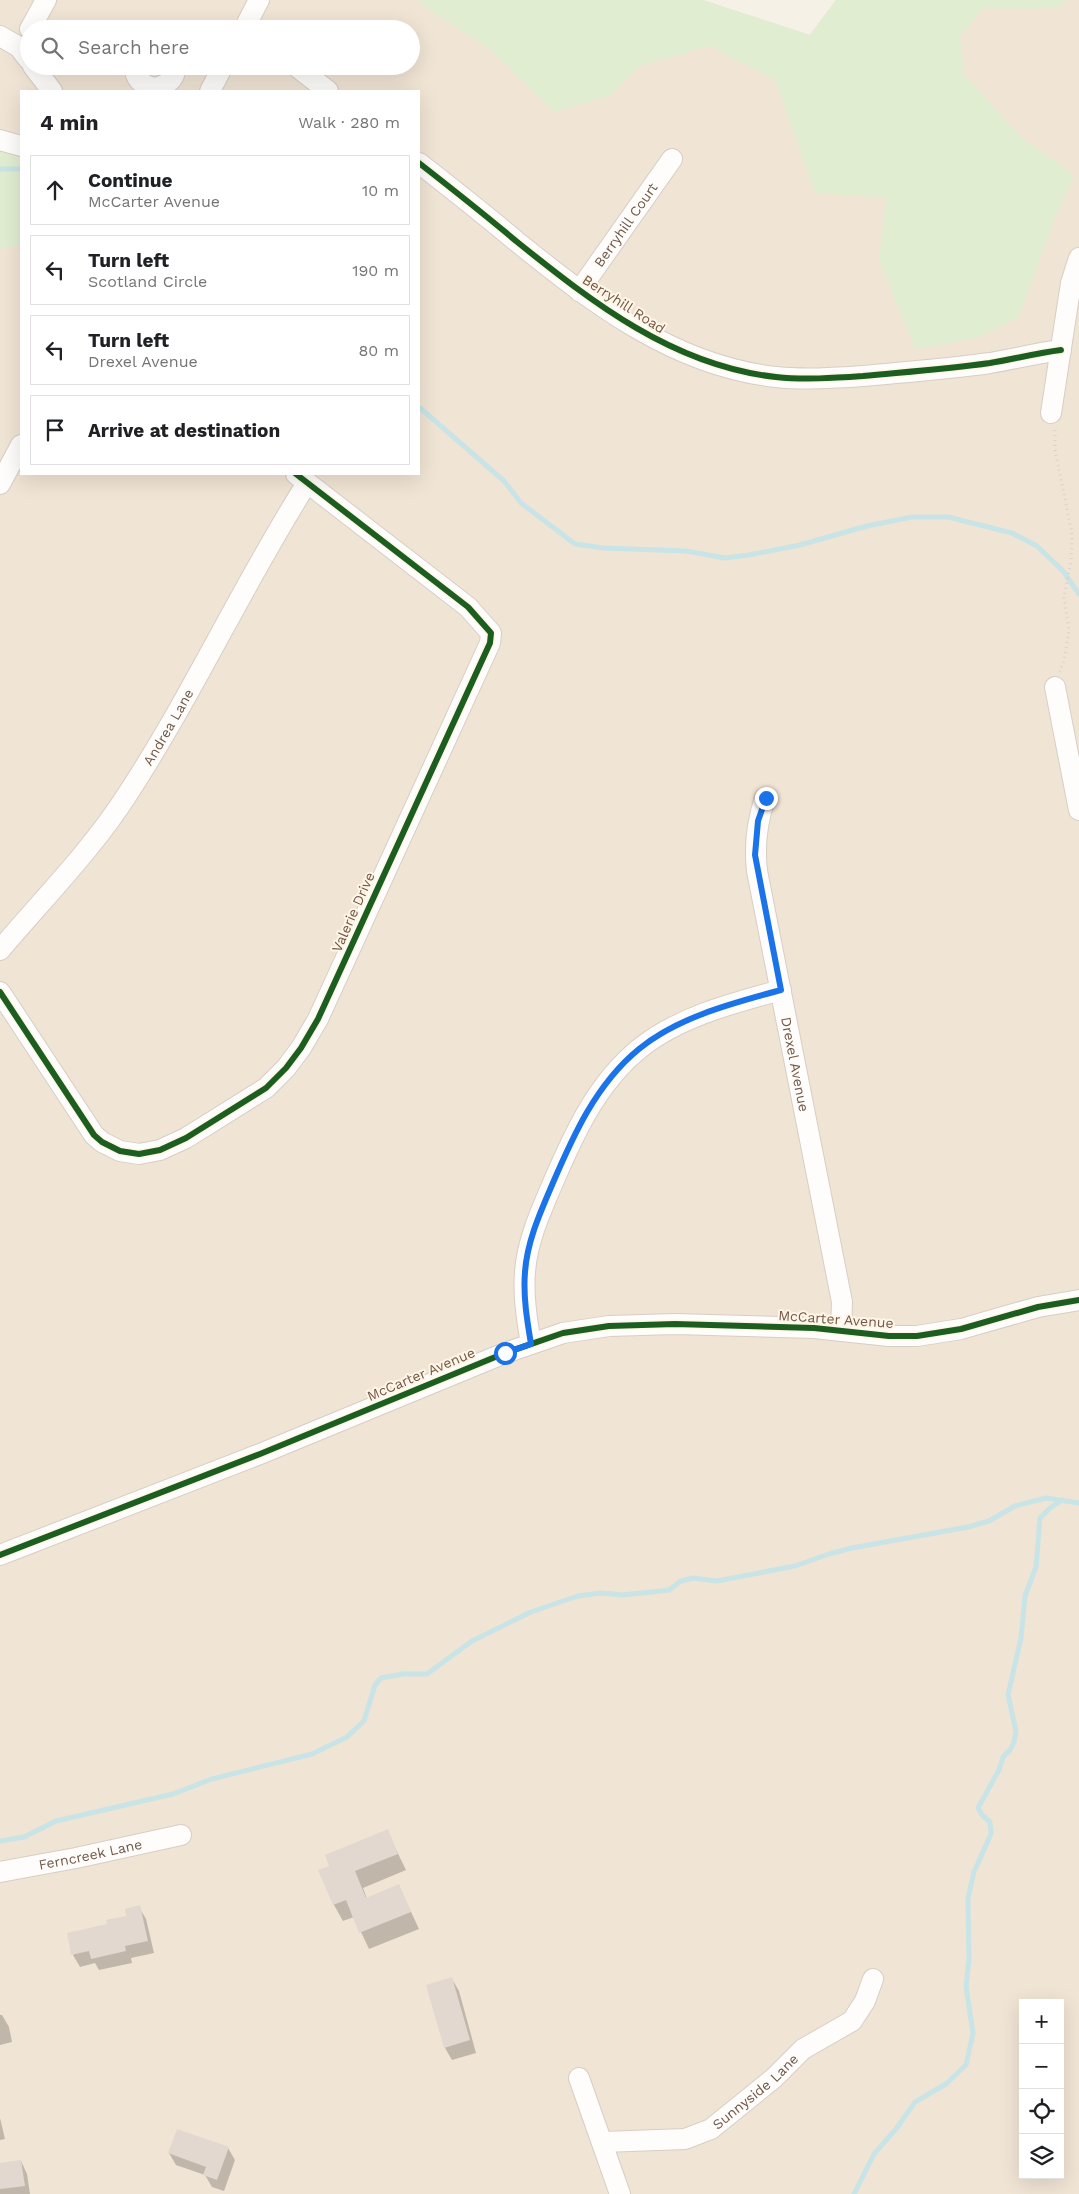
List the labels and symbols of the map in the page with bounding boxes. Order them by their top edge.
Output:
street label: Berryhill Court [591,180,661,270]
street label: Berryhill Road [580,271,668,337]
street label: Andrea Lane [140,686,197,768]
route end [755,787,778,810]
street label: Valerie Drive [328,870,378,954]
street label: Drexel Avenue [778,1016,812,1113]
street label: McCarter Avenue [778,1307,894,1331]
route start [494,1342,517,1365]
street label: McCarter Avenue [365,1344,477,1404]
street label: Ferncreek Lane [37,1836,143,1873]
street label: Sunnyside Lane [709,2051,801,2133]

